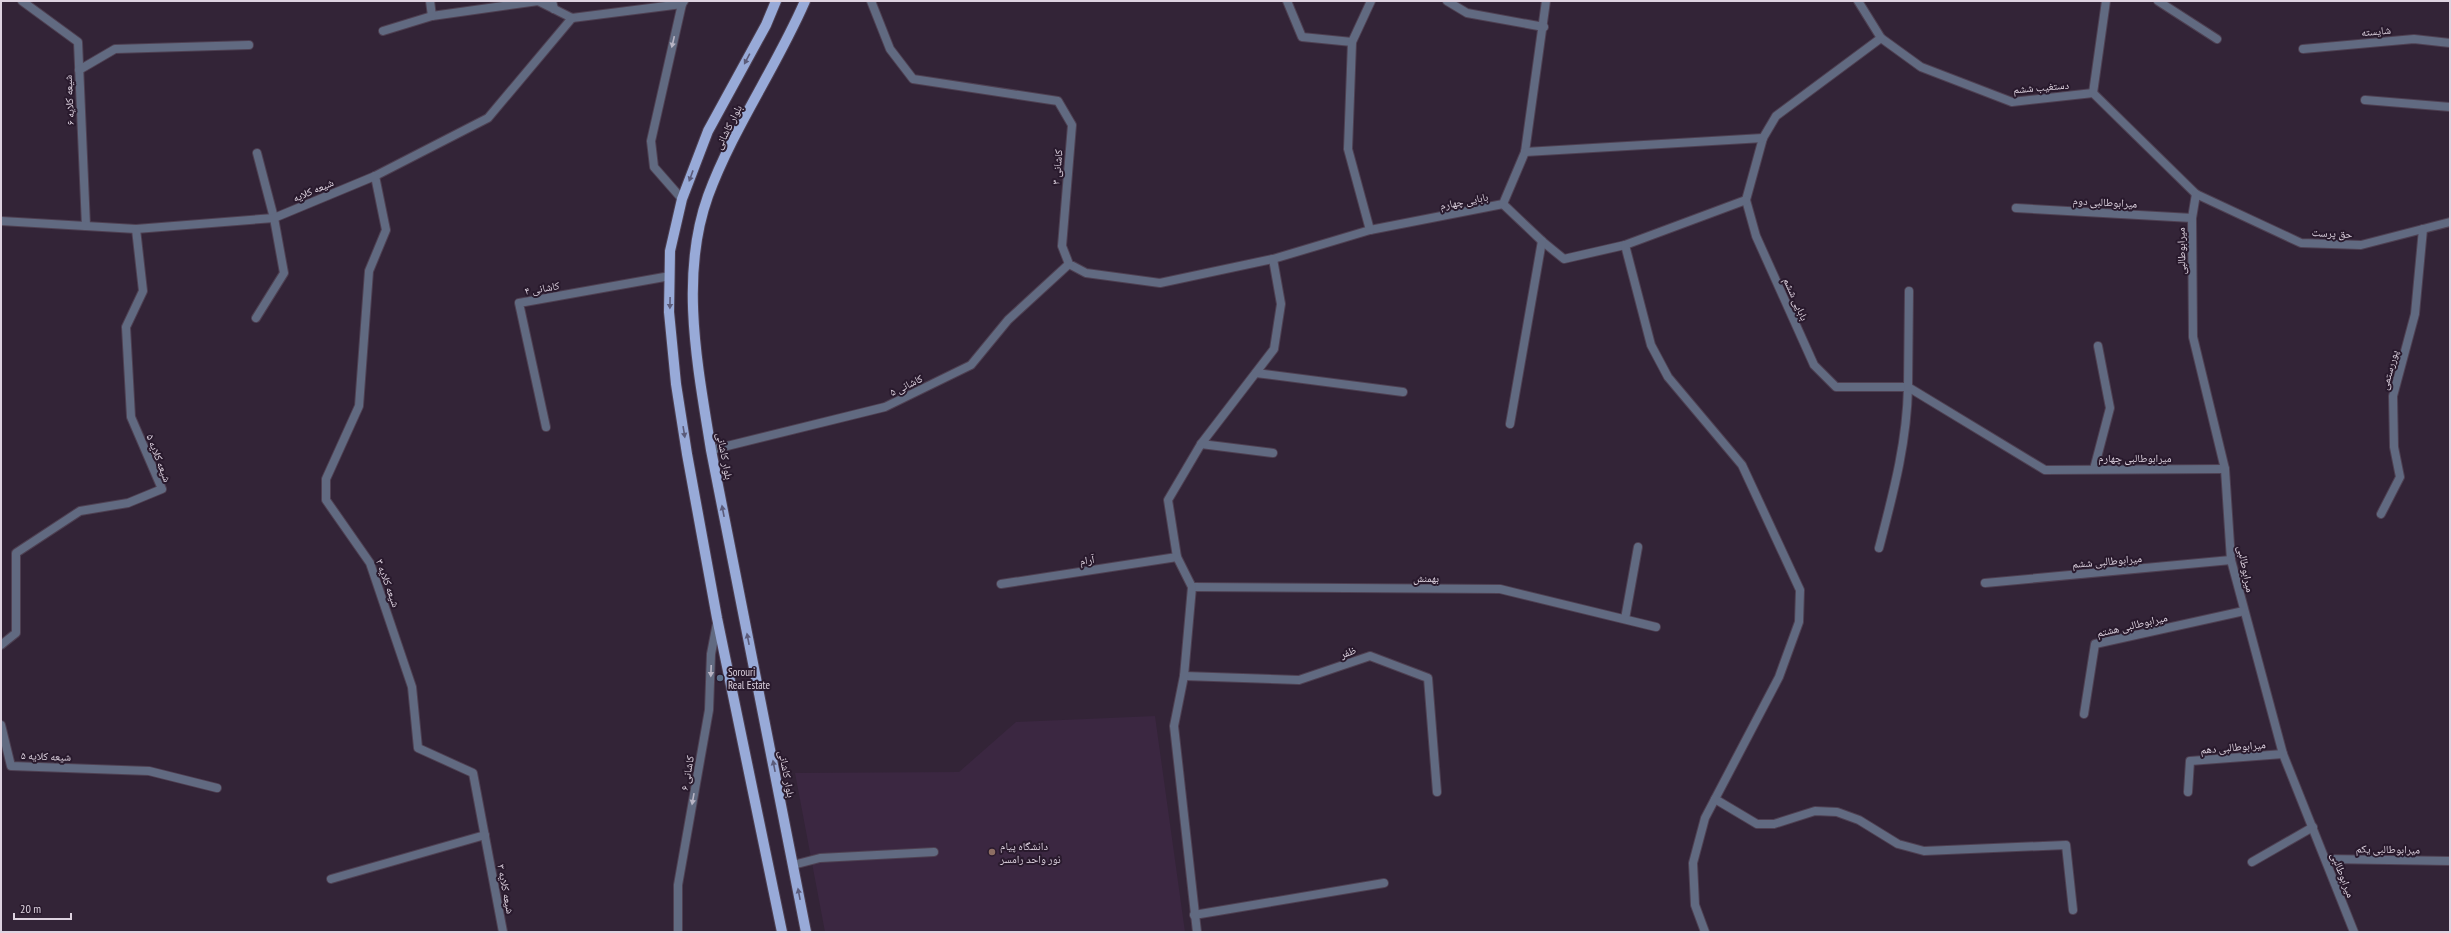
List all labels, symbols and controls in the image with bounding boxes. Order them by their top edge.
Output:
street label: شایسته [2360,23,2392,39]
one-way arrow [670,36,676,48]
one-way arrow [744,53,750,65]
street label: شیعه کلایه ۶ [61,74,77,126]
street label: دستغیب ششم [2013,78,2070,97]
street label: بلوار کاشانی [711,102,745,152]
street label: کاشانی ۳ [1048,148,1066,185]
one-way arrow [688,170,694,182]
street label: شیعه کلایه [290,175,336,205]
street label: بابایی چهارم [1439,189,1489,213]
street label: میرابوطالبی دوم [2072,193,2138,211]
street label: حق پرست [2311,225,2353,241]
street label: میرابوطالبی [2174,227,2188,275]
street label: بابایی ششم [1779,275,1812,323]
street label: کاشانی ۴ [523,278,561,298]
one-way arrow [666,297,673,309]
street label: پوررستمی [2377,348,2401,392]
street label: کاشانی ۵ [887,371,925,399]
one-way arrow [681,426,687,438]
street label: بلوار کاشانی [714,431,736,481]
street label: شیعه کلایه ۵ [143,432,175,484]
street label: میرابوطالبی چهارم [2098,451,2172,465]
one-way arrow [720,505,726,517]
street label: میرابوطالبی [2235,544,2257,594]
street label: میرابوطالبی ششم [2072,551,2143,572]
street label: آرام [1079,552,1096,568]
street label: شیعه کلایه ۳ [373,557,403,609]
street label: بهمنش [1413,571,1439,585]
street label: میرابوطالبی هشتم [2095,610,2169,641]
one-way arrow [745,633,751,645]
street label: ظفر [1337,643,1358,662]
one-way arrow [708,665,714,678]
place label: Sorouri Real Estate [728,665,770,692]
marker: Sorouri Real Estate [715,673,725,683]
street label: میرابوطالبی دهم [2200,737,2266,758]
street label: شیعه کلایه ۵ [21,748,71,764]
street label: بلوار کاشانی [776,749,798,799]
street label: کاشانی ۶ [677,754,697,792]
one-way arrow [770,760,776,772]
one-way arrow [690,793,696,806]
place label: دانشگاه پیام نور واحد رامسر [999,839,1061,866]
street label: میرابوطالبی یکم [2356,841,2420,858]
marker: دانشگاه پیام نور واحد رامسر [987,847,997,857]
street label: میرابوطالبی [2328,850,2358,900]
street label: شیعه کلایه ۳ [494,863,518,915]
one-way arrow [795,888,801,900]
scale bar [14,895,71,921]
text: 20 m [20,901,41,916]

